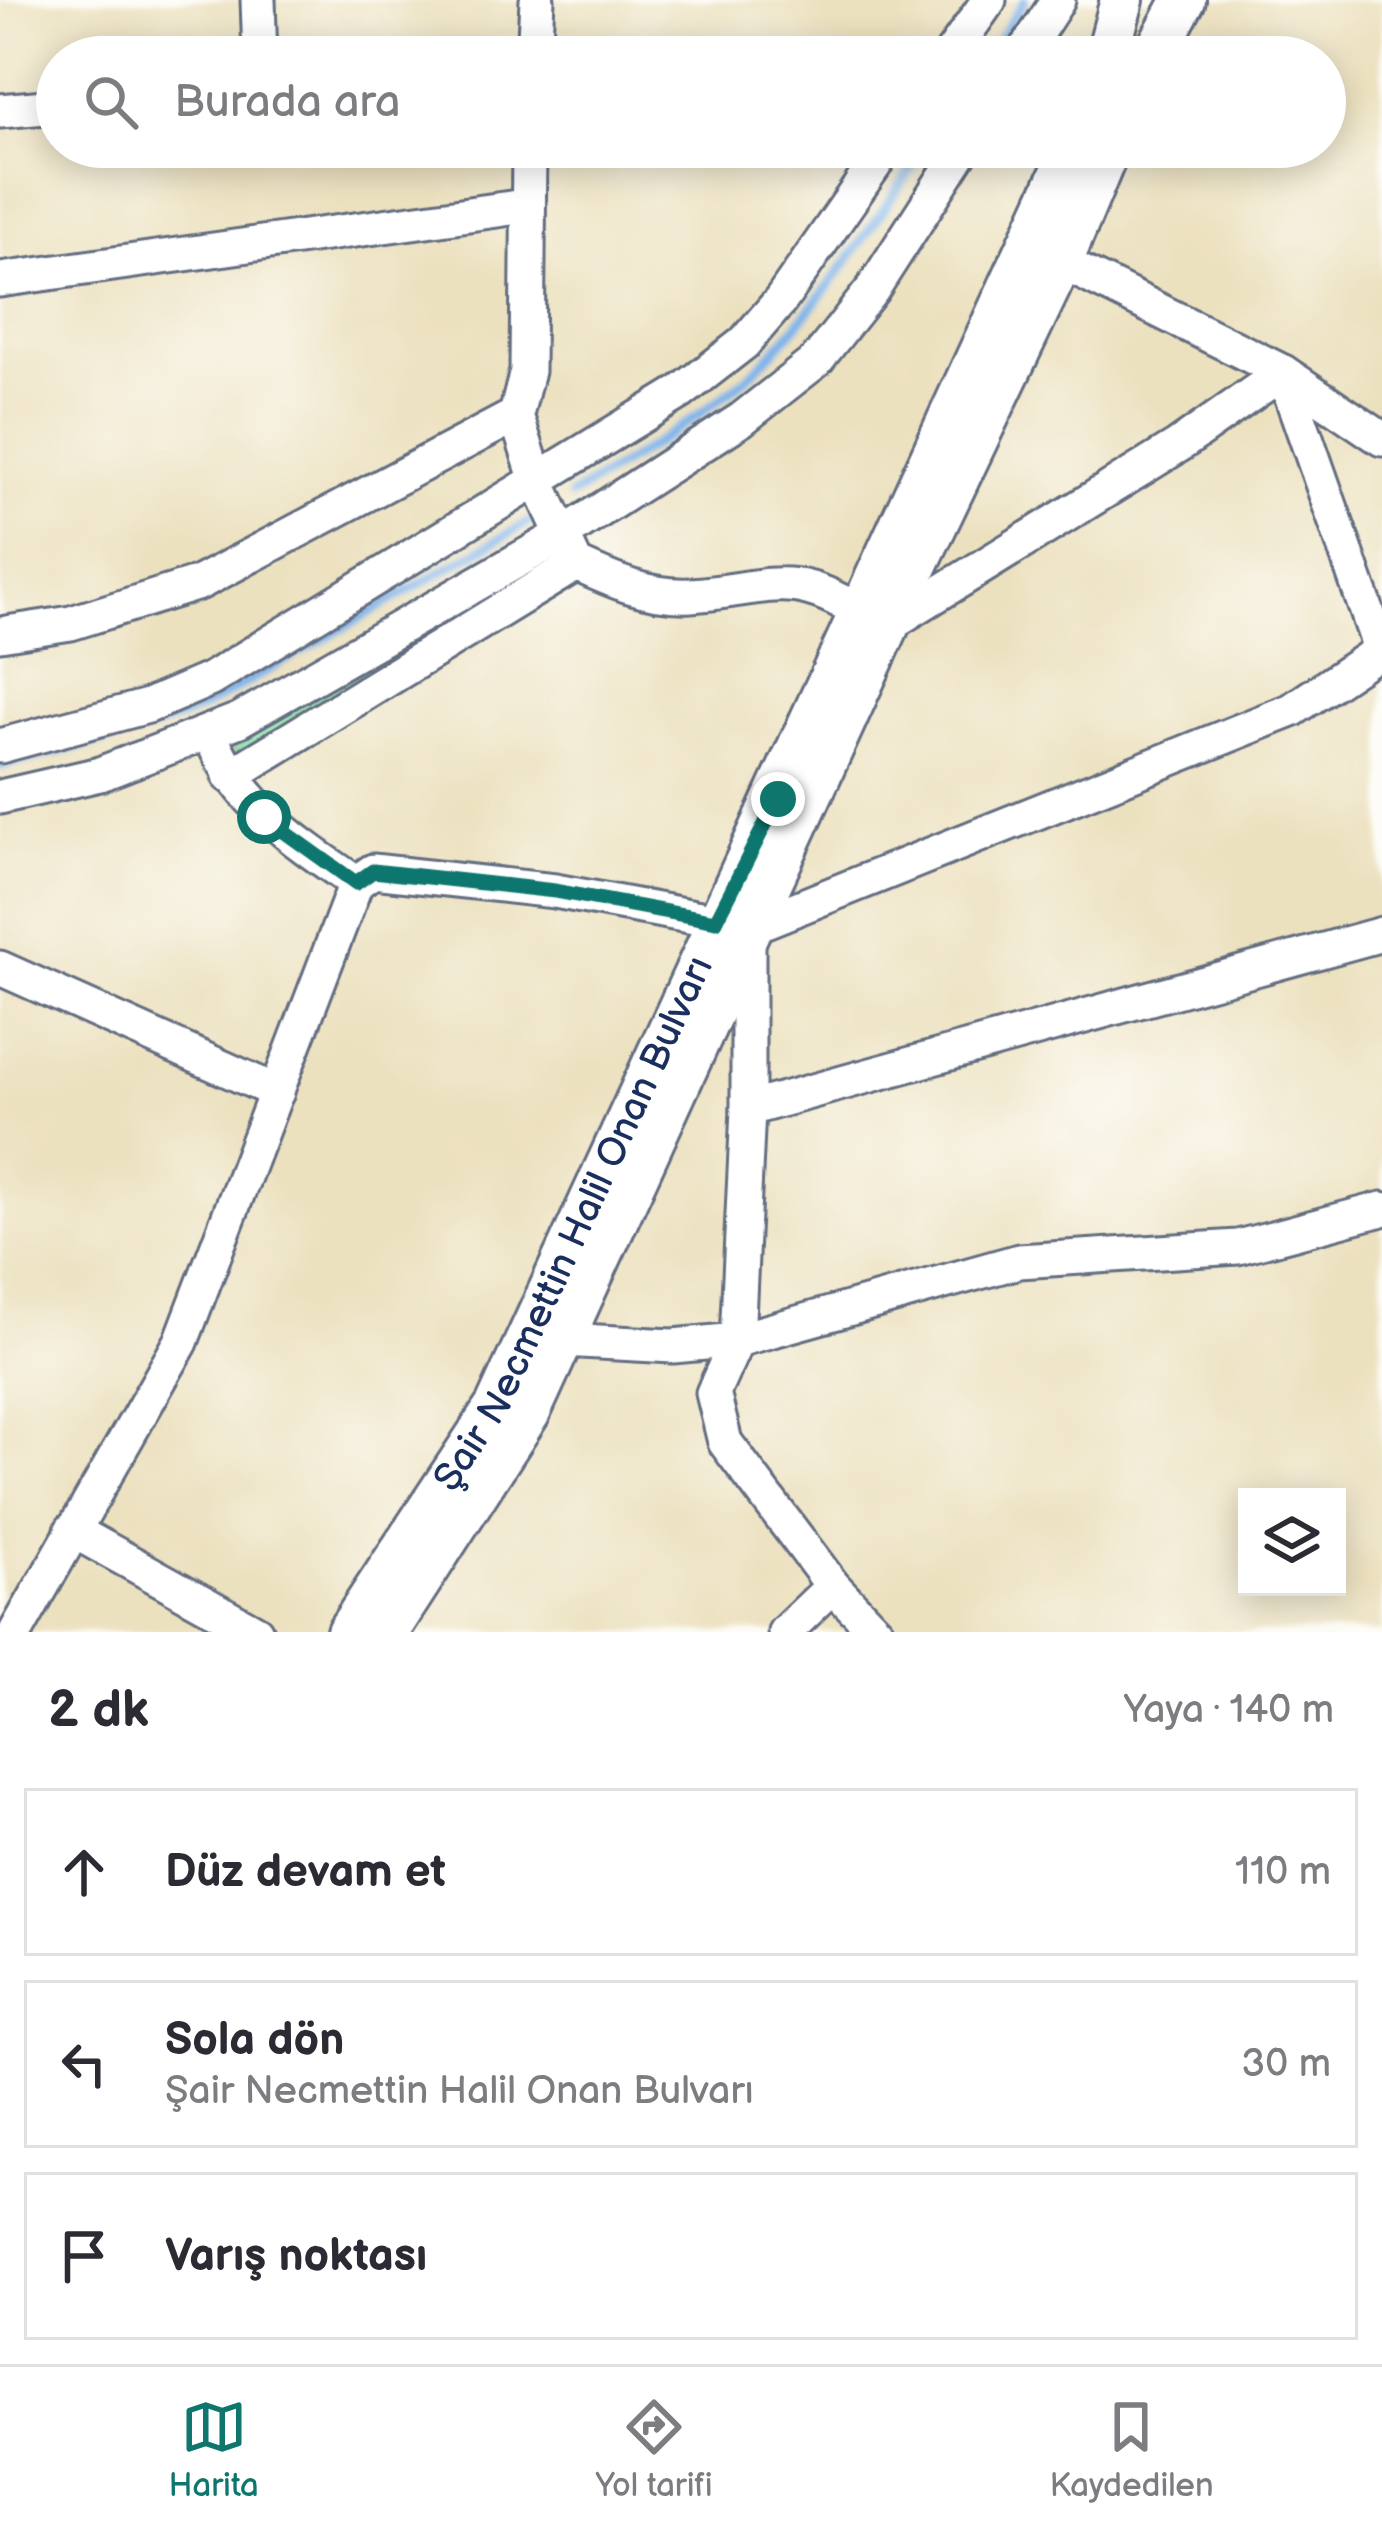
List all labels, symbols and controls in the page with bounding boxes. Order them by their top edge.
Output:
search box [36,36,1346,168]
icon: search [78,69,144,135]
text: Burada ara [174,75,400,130]
route end [751,772,805,826]
route start [237,790,291,844]
street label: Şair Necmettin Halil Onan Bulvarı [424,949,723,1500]
map controls [1238,1488,1346,1596]
button: layers [1238,1488,1346,1596]
text: 2 dk [48,1680,149,1741]
text: Yaya · 140 m [1124,1687,1334,1734]
icon: ahead [51,1839,117,1905]
text: Düz devam et [165,1845,446,1900]
text: 110 m [1235,1849,1331,1896]
text: Sola dön [165,2013,344,2068]
icon: left [51,2031,117,2097]
text: 30 m [1241,2041,1331,2088]
text: Şair Necmettin Halil Onan Bulvarı [165,2068,754,2115]
icon: arrive [51,2223,117,2289]
text: Varış noktası [165,2229,427,2284]
tab: Harita [168,2394,259,2506]
tab: Yol tarifi [596,2394,713,2506]
tab: Kaydedilen [1049,2394,1214,2506]

